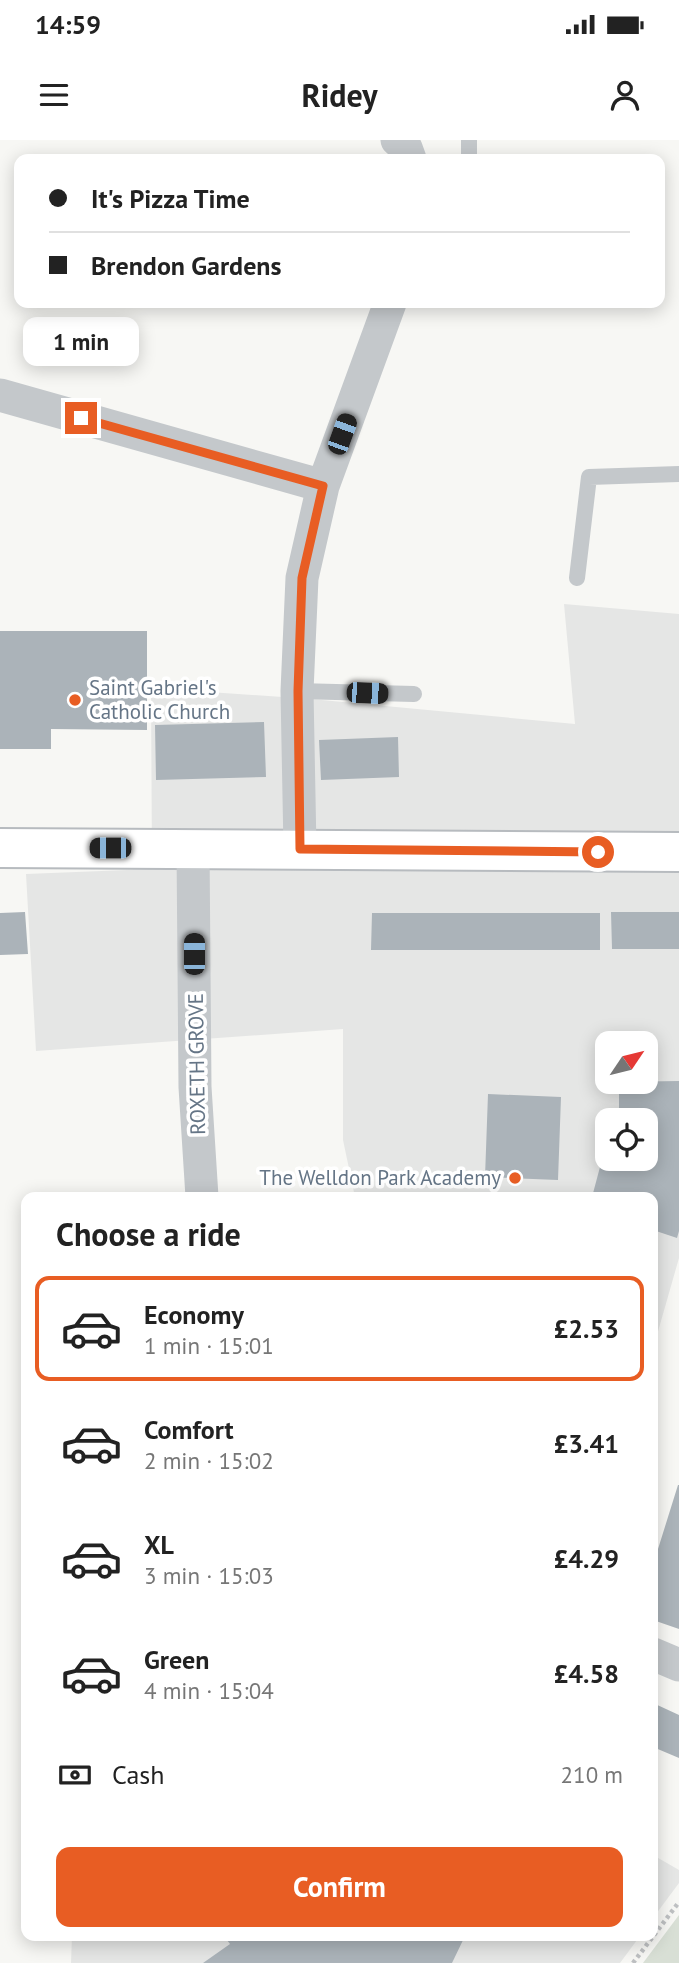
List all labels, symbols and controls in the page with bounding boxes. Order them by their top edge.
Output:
text: 14:59 [35,8,101,41]
text: Ridey [301,74,378,116]
icon: menu [35,76,73,114]
icon: person [606,76,644,114]
text: It's Pizza Time [91,182,250,215]
text: Brendon Gardens [91,249,281,282]
callout: 1 min [23,316,139,366]
text: 1 min [53,327,109,356]
route end [65,402,97,434]
car [325,411,360,457]
place label: Saint Gabriel's Catholic Church [89,674,230,725]
car [346,682,389,704]
marker: Saint Gabriel's Catholic Church [67,692,83,708]
route start [582,836,614,868]
car [90,838,132,859]
car [184,933,205,975]
street label: ROXETH GROVE [182,993,211,1135]
north arrow [595,1031,658,1094]
map controls [595,1031,658,1171]
button: locate [595,1108,658,1171]
place label: The Welldon Park Academy [259,1164,501,1191]
marker: The Welldon Park Academy [507,1170,523,1186]
text: Choose a ride [56,1213,241,1255]
icon: car [60,1297,123,1360]
text: Economy [144,1298,244,1331]
text: £2.53 [554,1312,619,1345]
text: 1 min · 15:01 [144,1331,274,1360]
icon: car [60,1412,123,1475]
text: Comfort [144,1413,234,1446]
text: £3.41 [554,1427,619,1460]
text: 2 min · 15:02 [144,1446,274,1475]
icon: car [60,1527,123,1590]
text: XL [144,1528,174,1561]
text: £4.29 [554,1542,619,1575]
text: 3 min · 15:03 [144,1561,274,1590]
icon: car [60,1642,123,1705]
text: Green [144,1643,209,1676]
text: £4.58 [554,1657,619,1690]
text: 4 min · 15:04 [144,1676,274,1705]
icon: cash [56,1756,94,1794]
text: Cash [112,1758,164,1791]
text: 210 m [561,1760,623,1789]
button: Confirm [56,1847,623,1927]

